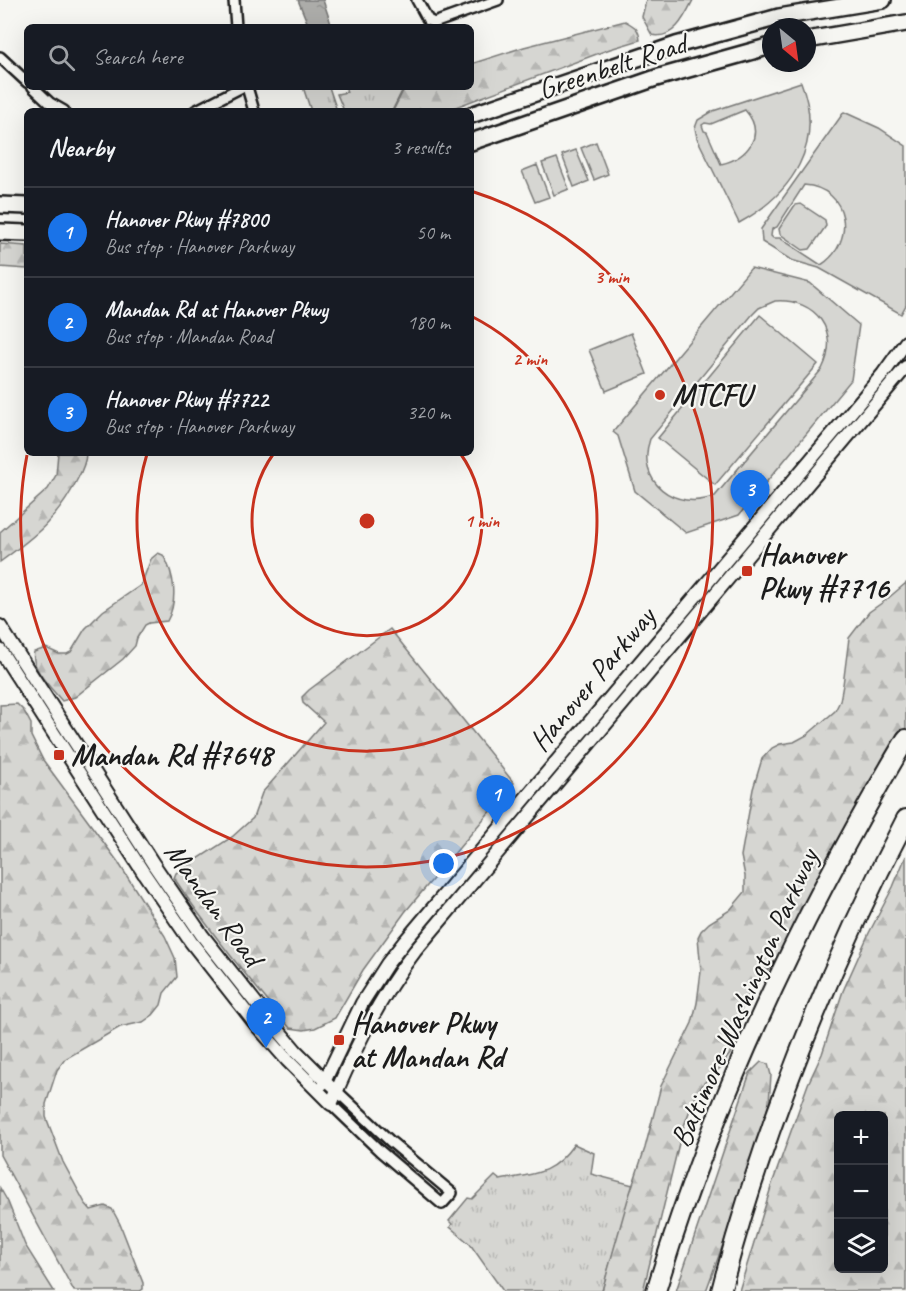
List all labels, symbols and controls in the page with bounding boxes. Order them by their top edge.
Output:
north arrow [762,18,816,72]
street label: Greenbelt Road [533,23,695,108]
search box [24,24,474,90]
icon: search [45,41,78,74]
text: Search here [93,43,183,71]
text: Nearby [48,131,113,164]
text: 3 results [391,135,450,160]
text: Hanover Pkwy #7800 [105,206,268,234]
text: 1 [63,220,72,245]
text: 50 m [416,220,450,245]
text: Bus stop · Hanover Parkway [105,234,294,259]
text: 3 min [595,266,630,288]
text: Mandan Rd at Hanover Pkwy [105,296,328,324]
text: 2 [63,310,72,335]
text: 180 m [407,310,450,335]
text: Bus stop · Mandan Road [105,324,272,349]
text: 2 min [513,348,548,370]
place label: MTCFU [672,376,757,414]
text: Hanover Pkwy #7722 [105,386,268,414]
marker: MTCFU [653,388,667,402]
text: 3 [63,400,72,425]
text: 320 m [407,400,450,425]
text: Bus stop · Hanover Parkway [105,414,294,439]
pin: 3 [730,470,770,520]
text: 1 min [465,510,500,532]
centre of rings [357,511,377,531]
place label: Hanover Pkwy #7716 [759,535,891,607]
marker: Hanover Pkwy #7716 [740,564,754,578]
street label: Hanover Parkway [520,597,665,759]
place label: Mandan Rd #7648 [71,736,276,774]
marker: Mandan Rd #7648 [52,748,66,762]
pin: 1 [476,776,516,825]
street label: Mandan Road [156,835,274,977]
street label: Baltimore-Washington Parkway [661,841,828,1153]
your location [429,849,458,878]
pin: 2 [246,998,286,1048]
place label: Hanover Pkwy at Mandan Rd [351,1004,508,1076]
marker: Hanover Pkwy at Mandan Rd [332,1033,346,1047]
map controls [834,1111,888,1273]
button: + [834,1111,888,1165]
button: − [834,1165,888,1219]
button: layers [834,1219,888,1273]

